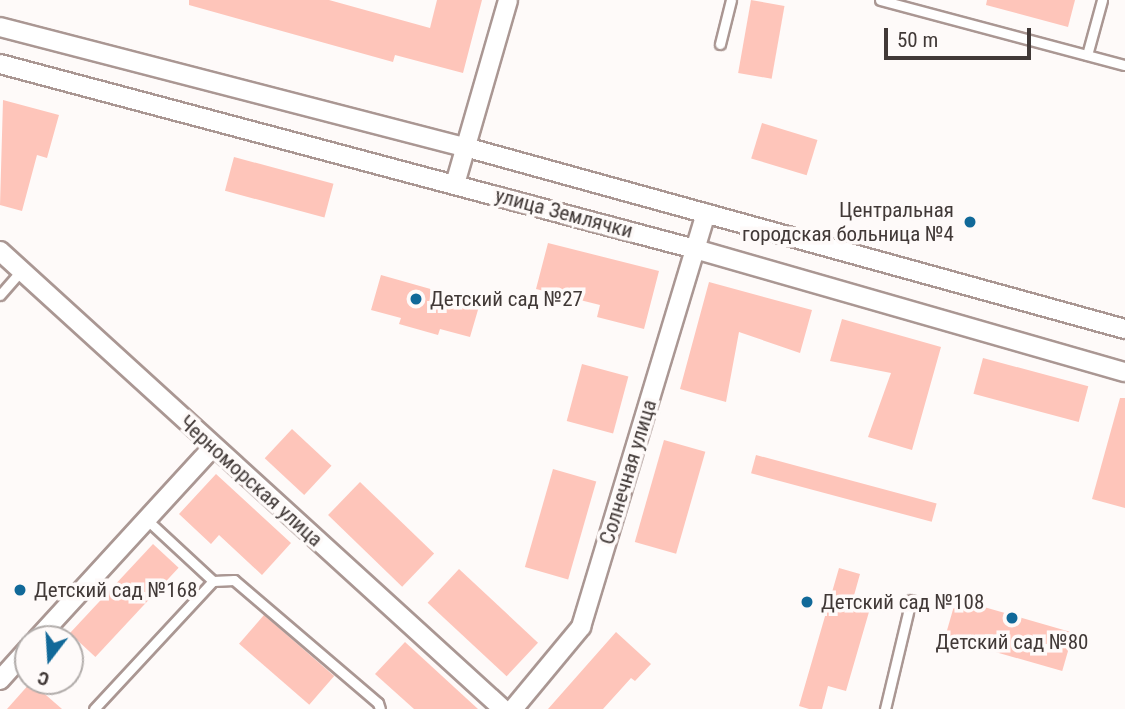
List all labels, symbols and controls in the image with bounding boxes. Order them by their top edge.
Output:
scale bar [887,14,1034,58]
text: 50 m [897,28,938,52]
street label: улица Землячки [492,183,636,243]
place label: Центральная городская больница №4 [742,197,954,247]
marker: Центральная городская больница №4 [960,212,980,232]
place label: Детский сад №27 [430,286,583,312]
marker: Детский сад №27 [408,291,424,307]
street label: Солнечная улица [594,397,662,547]
street label: Черноморская улица [174,410,328,552]
place label: Детский сад №168 [34,577,197,603]
marker: Детский сад №168 [12,582,28,598]
place label: Детский сад №108 [821,589,984,615]
marker: Детский сад №108 [799,594,815,610]
marker: Детский сад №80 [1004,610,1020,626]
north arrow [14,625,84,695]
place label: Детский сад №80 [936,629,1088,655]
text: С [35,666,52,691]

